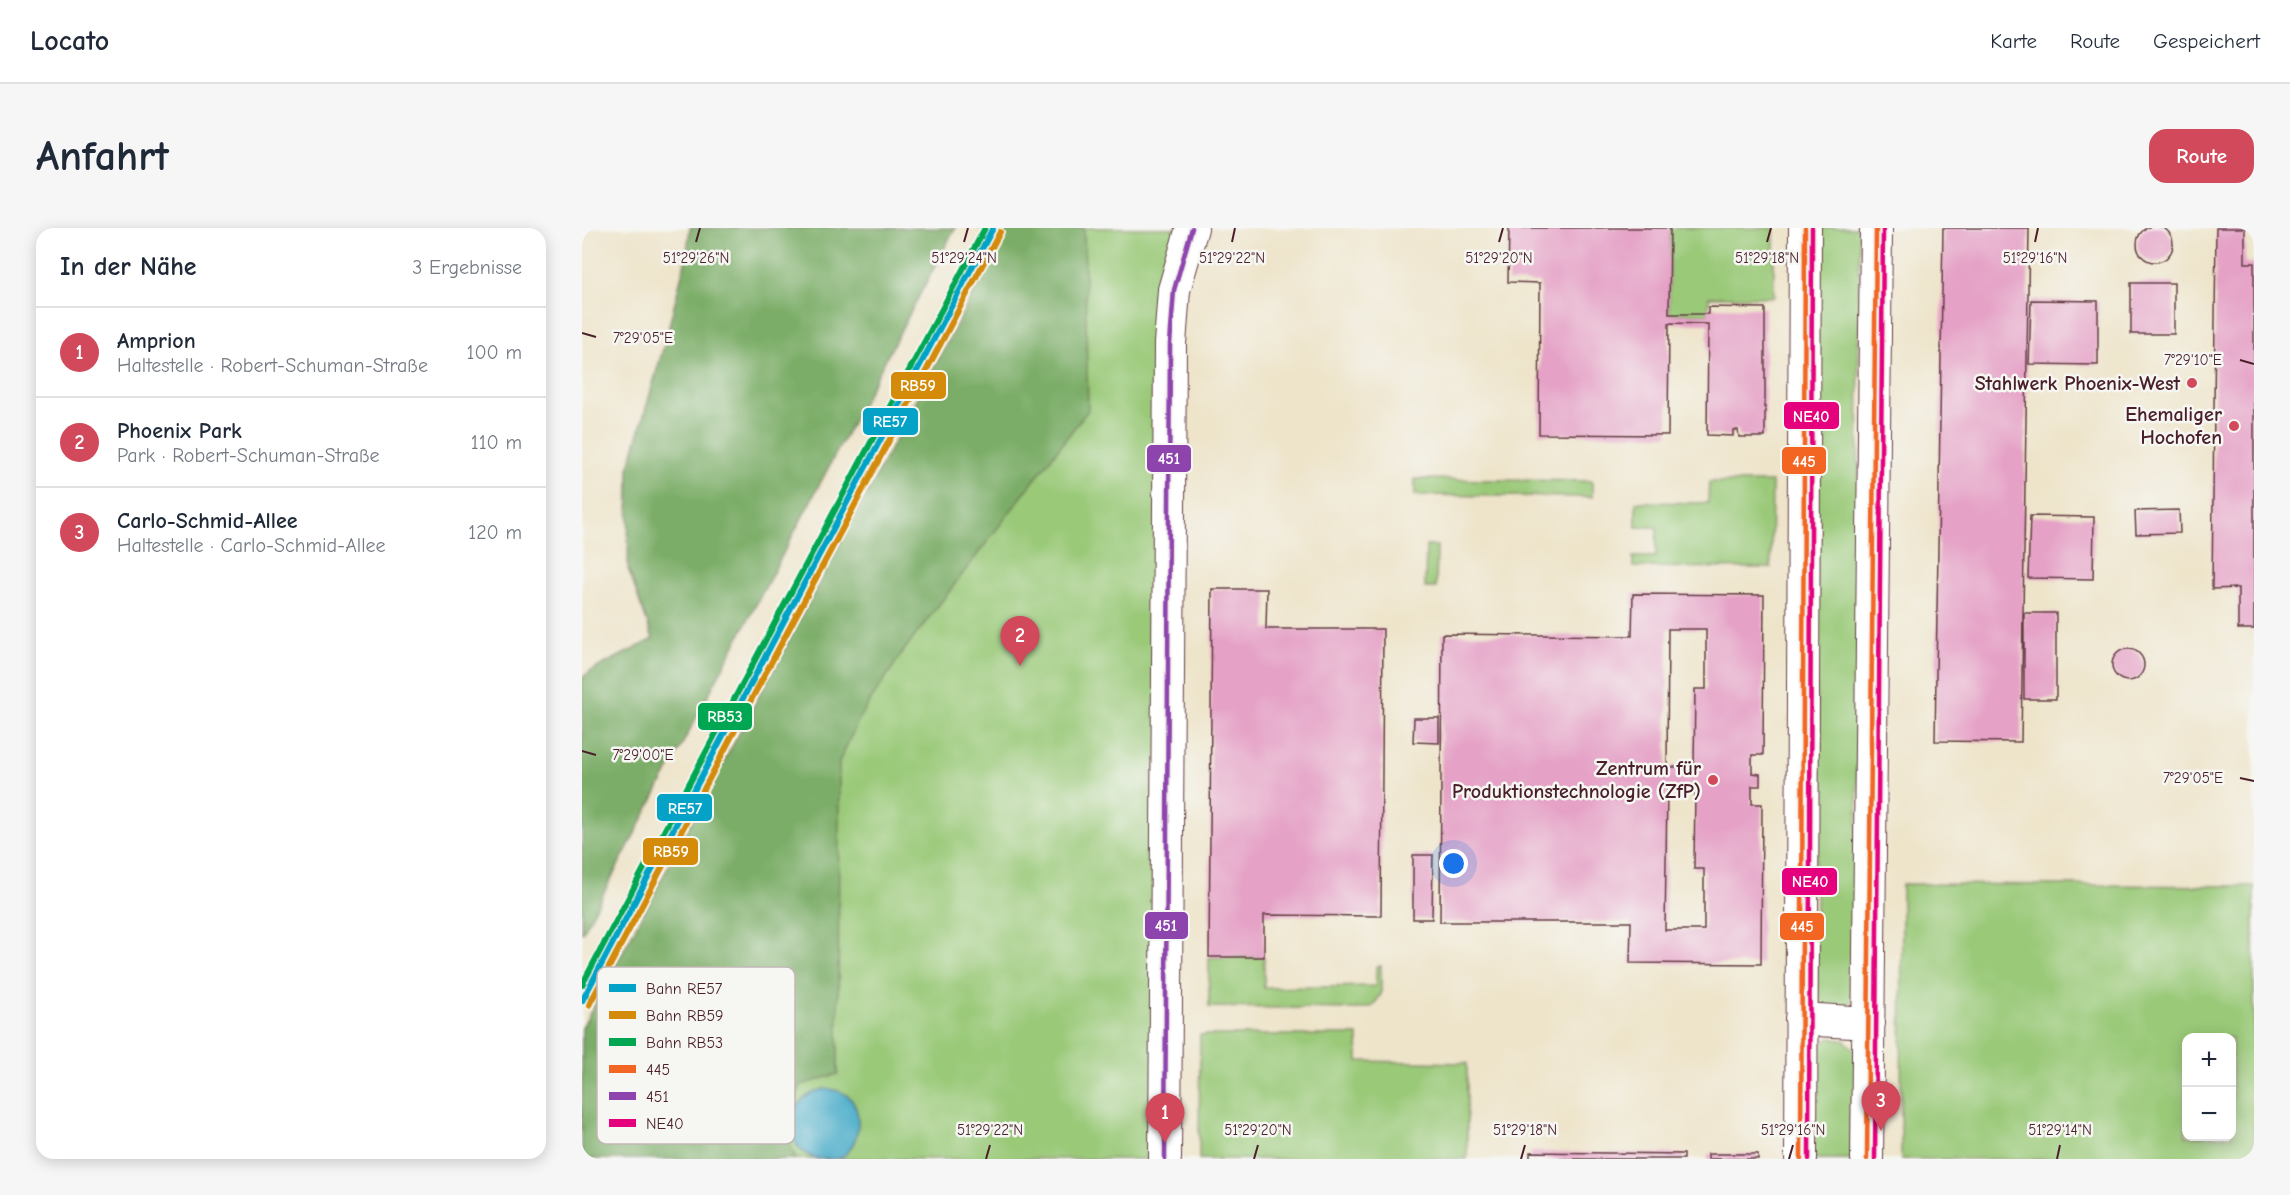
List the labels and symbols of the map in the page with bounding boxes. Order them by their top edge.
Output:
text: 51°29'26"N [663,249,729,267]
text: 51°29'24"N [931,249,997,267]
text: 51°29'22"N [1199,249,1265,267]
text: 51°29'20"N [1465,249,1533,267]
text: 51°29'18"N [1735,249,1799,267]
text: 51°29'16"N [2003,249,2067,267]
text: 7°29'05"E [613,329,673,347]
text: 7°29'10"E [2164,351,2222,369]
line badge: RB59 [890,371,947,400]
place label: Stahlwerk Phoenix-West [1975,372,2180,395]
marker: Stahlwerk Phoenix-West [2185,376,2199,390]
text: RB59 [900,377,936,395]
line badge: NE40 [1783,401,1840,430]
place label: Ehemaliger Hochofen [2125,403,2222,449]
line badge: RE57 [862,407,919,436]
text: NE40 [1793,408,1829,426]
text: RE57 [873,413,908,431]
marker: Ehemaliger Hochofen [2227,419,2241,433]
line badge: 451 [1146,444,1192,473]
line badge: 445 [1781,446,1827,475]
text: 451 [1158,450,1180,468]
text: 445 [1792,453,1816,471]
pin: 2 [1000,616,1040,666]
line badge: RB53 [697,702,753,731]
text: RB53 [707,708,743,726]
text: 7°29'00"E [613,746,674,764]
place label: Zentrum für Produktionstechnologie (ZfP) [1452,757,1701,803]
text: 7°29'05"E [2163,769,2223,787]
marker: Zentrum für Produktionstechnologie (ZfP) [1706,773,1720,787]
line badge: RE57 [656,793,713,822]
text: RE57 [668,800,703,818]
line badge: RB59 [642,837,699,866]
text: RB59 [653,843,689,861]
your location [1439,849,1468,878]
line badge: NE40 [1781,867,1838,896]
text: NE40 [1792,873,1828,891]
line badge: 451 [1144,911,1189,940]
line badge: 445 [1779,912,1825,941]
text: 451 [1155,917,1177,935]
text: 445 [1790,918,1814,936]
legend [597,967,795,1144]
text: Bahn RE57 [646,980,723,998]
text: Bahn RB59 [646,1007,724,1025]
text: Bahn RB53 [646,1034,723,1052]
text: 445 [646,1061,670,1079]
pin: 3 [1862,1082,1900,1131]
text: 451 [646,1088,669,1106]
pin: 1 [1146,1094,1184,1143]
text: NE40 [646,1115,684,1133]
text: 51°29'22"N [957,1121,1023,1139]
text: 51°29'20"N [1224,1121,1292,1139]
text: 51°29'18"N [1493,1121,1557,1139]
text: 51°29'16"N [1761,1121,1825,1139]
text: 51°29'14"N [2028,1121,2092,1139]

